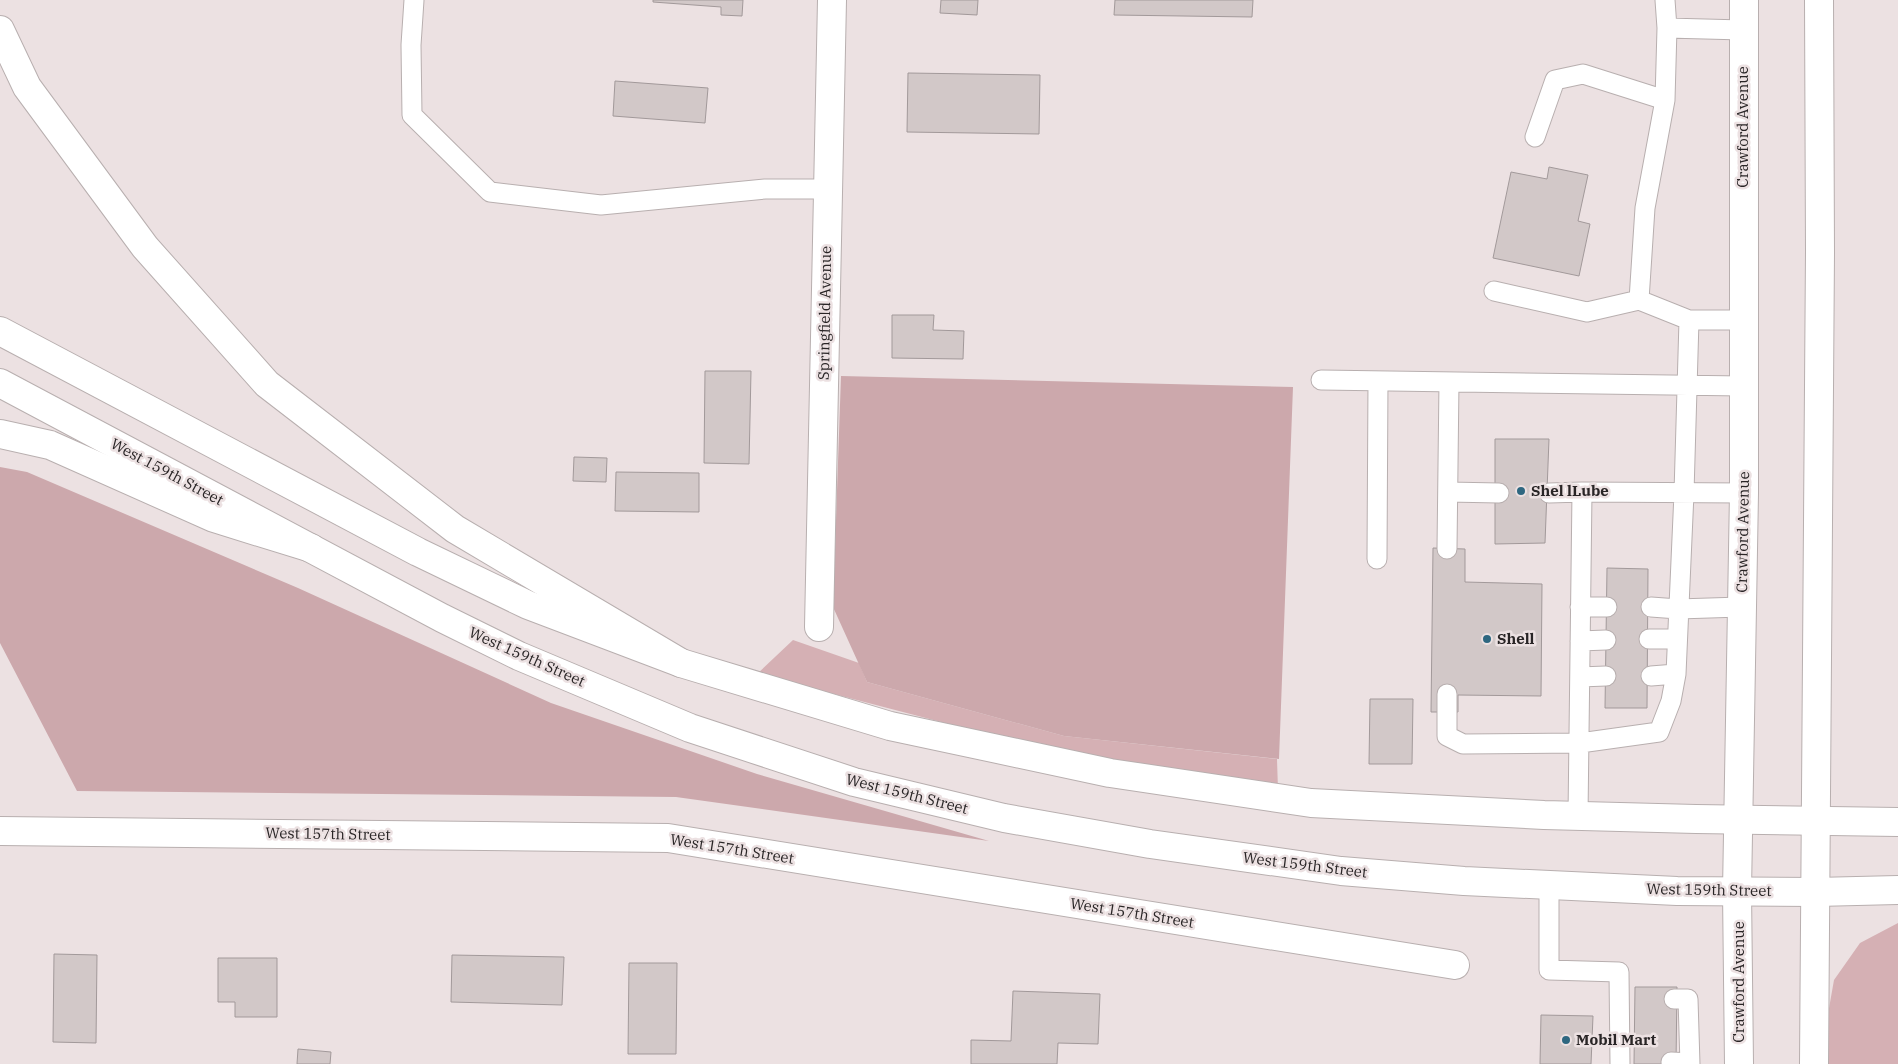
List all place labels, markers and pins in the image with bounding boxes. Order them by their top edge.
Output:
place label: Shel lLube [1531,481,1609,500]
marker: Shel lLube [1515,485,1527,497]
place label: Shell [1497,629,1535,648]
marker: Shell [1481,633,1493,645]
place label: Mobil Mart [1576,1030,1657,1049]
marker: Mobil Mart [1560,1034,1572,1046]

